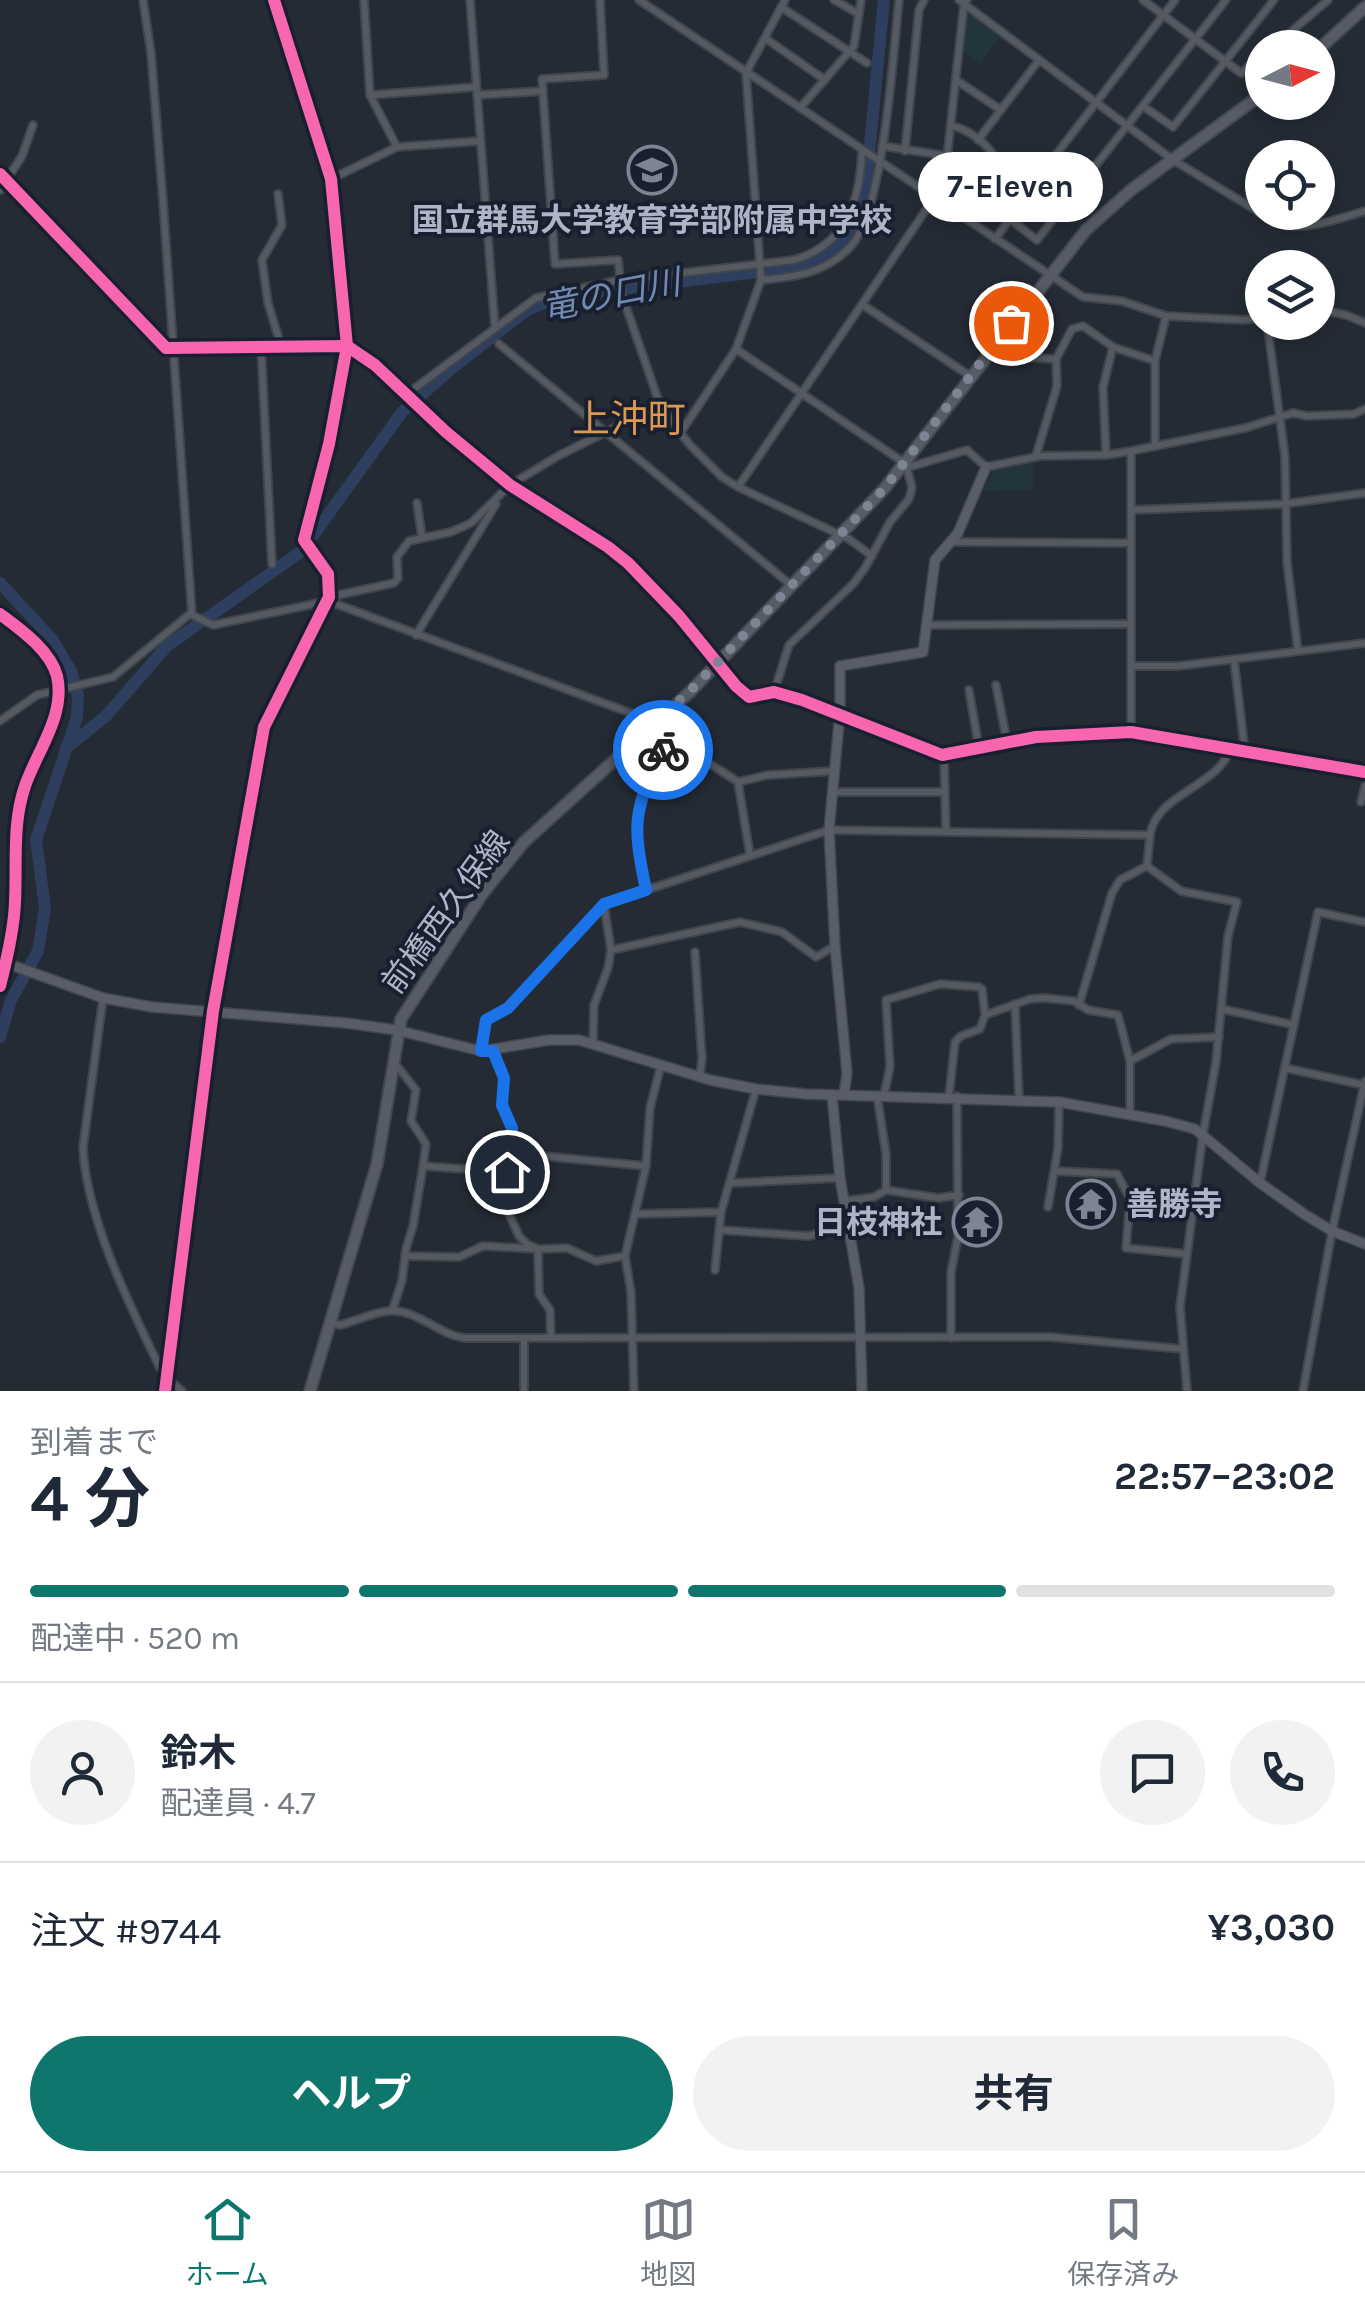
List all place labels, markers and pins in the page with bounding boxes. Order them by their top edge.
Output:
school or university icon: 国立群馬大学教育学部附属中学校 [626,144,678,196]
callout: 7-Eleven [918,153,1104,223]
place label: 国立群馬大学教育学部附属中学校 [412,202,892,239]
pin [969,281,1054,366]
pin [465,1130,550,1215]
temple icon: 善勝寺 [1065,1178,1117,1230]
place label: 善勝寺 [1126,1186,1222,1223]
temple icon: 日枝神社 [951,1196,1003,1248]
place label: 日枝神社 [814,1204,942,1241]

